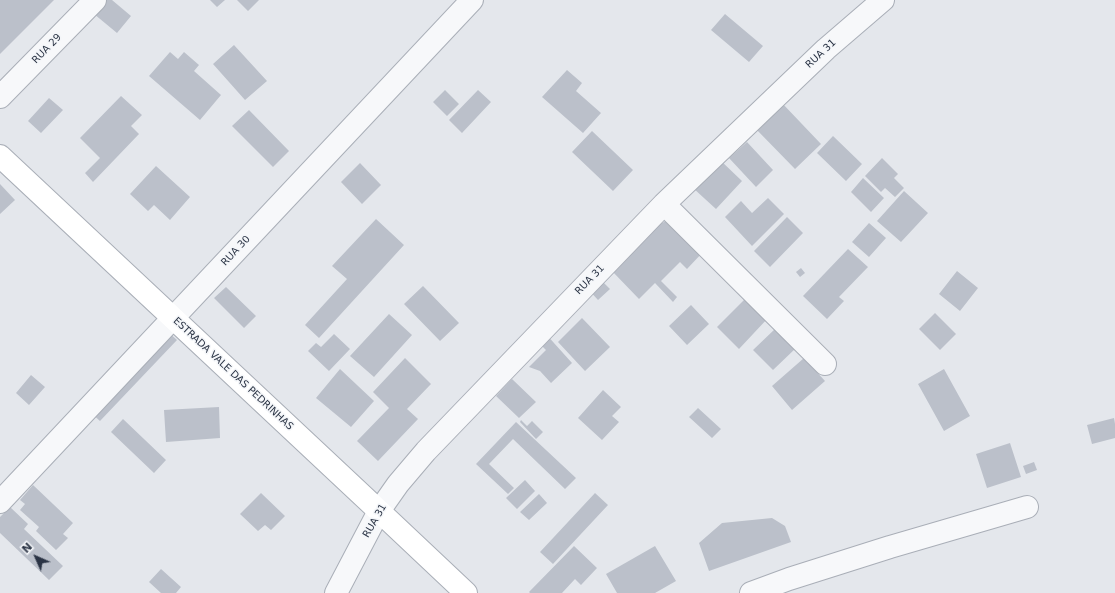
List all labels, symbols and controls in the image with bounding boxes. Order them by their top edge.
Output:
street label: RUA 29 [30,32,64,66]
street label: RUA 31 [803,37,839,71]
street label: RUA 30 [219,233,253,269]
street label: RUA 31 [573,263,607,297]
street label: ESTRADA VALE DAS PEDRINHAS [170,315,296,433]
street label: RUA 31 [361,502,389,540]
north arrow [16,537,56,577]
text: N [19,540,35,556]

